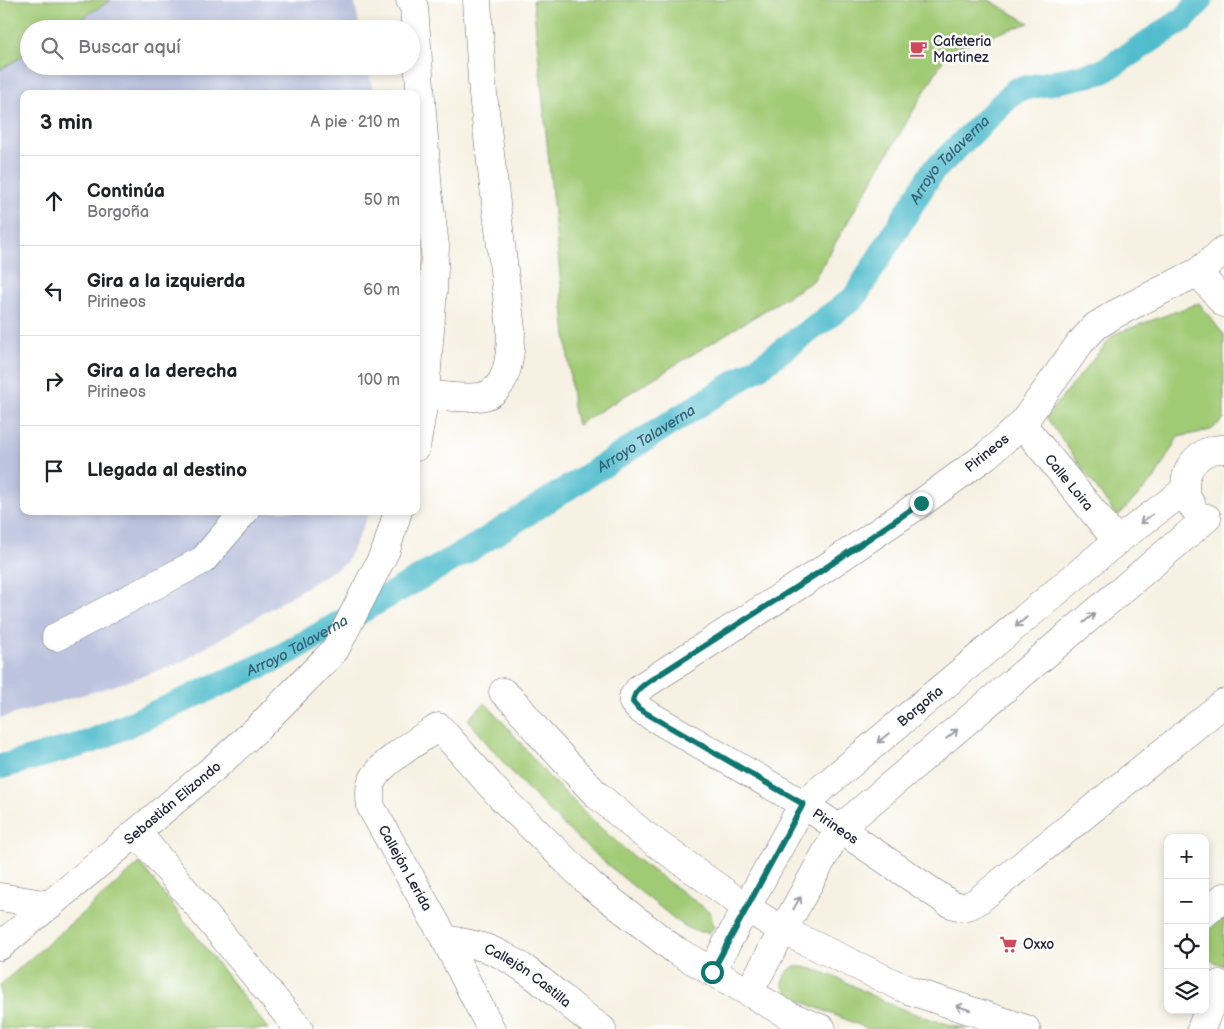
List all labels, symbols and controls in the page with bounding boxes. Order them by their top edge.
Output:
search box [20,20,420,75]
place label: Cafeteria Martinez [933,33,991,66]
icon: search [38,34,66,62]
text: Buscar aquí [78,36,181,59]
cafe icon: Cafeteria Martinez [909,39,929,59]
text: 3 min [40,110,93,135]
water label: Arroyo Talaverna [905,111,994,208]
text: A pie · 210 m [311,113,400,132]
text: Continúa [87,180,165,203]
icon: ahead [40,187,68,215]
text: 50 m [364,191,400,210]
text: Borgoña [87,203,149,222]
text: Gira a la izquierda [87,270,245,293]
icon: left [40,277,68,305]
text: 60 m [363,281,400,300]
text: Pirineos [87,293,146,312]
text: Gira a la derecha [87,360,237,383]
icon: right [40,367,68,395]
text: 100 m [357,371,400,390]
text: Pirineos [87,383,146,402]
water label: Arroyo Talaverna [593,400,699,477]
street label: Pirineos [962,430,1012,476]
street label: Calle Loira [1041,451,1097,514]
icon: arrive [40,457,68,485]
text: Llegada al destino [87,459,247,482]
route end [910,492,933,515]
one-way arrow [1140,513,1153,524]
water label: Arroyo Talaverna [242,611,351,681]
one-way arrow [1083,612,1096,623]
one-way arrow [1014,616,1027,627]
street label: Borgoña [894,682,946,730]
one-way arrow [945,728,958,739]
one-way arrow [877,732,890,743]
street label: Sebastián Elizondo [120,758,224,848]
street label: Pirineos [810,805,862,848]
street label: Callejón Lerida [374,822,436,914]
map controls [1164,834,1209,1014]
button: + [1164,834,1209,879]
button: − [1164,879,1209,924]
one-way arrow [793,896,803,910]
button: locate [1164,924,1209,969]
supermarket icon: Oxxo [999,934,1019,954]
place label: Oxxo [1023,936,1054,953]
street label: Callejón Castilla [482,940,575,1011]
route start [701,961,724,984]
button: layers [1164,969,1209,1014]
one-way arrow [956,1003,972,1013]

